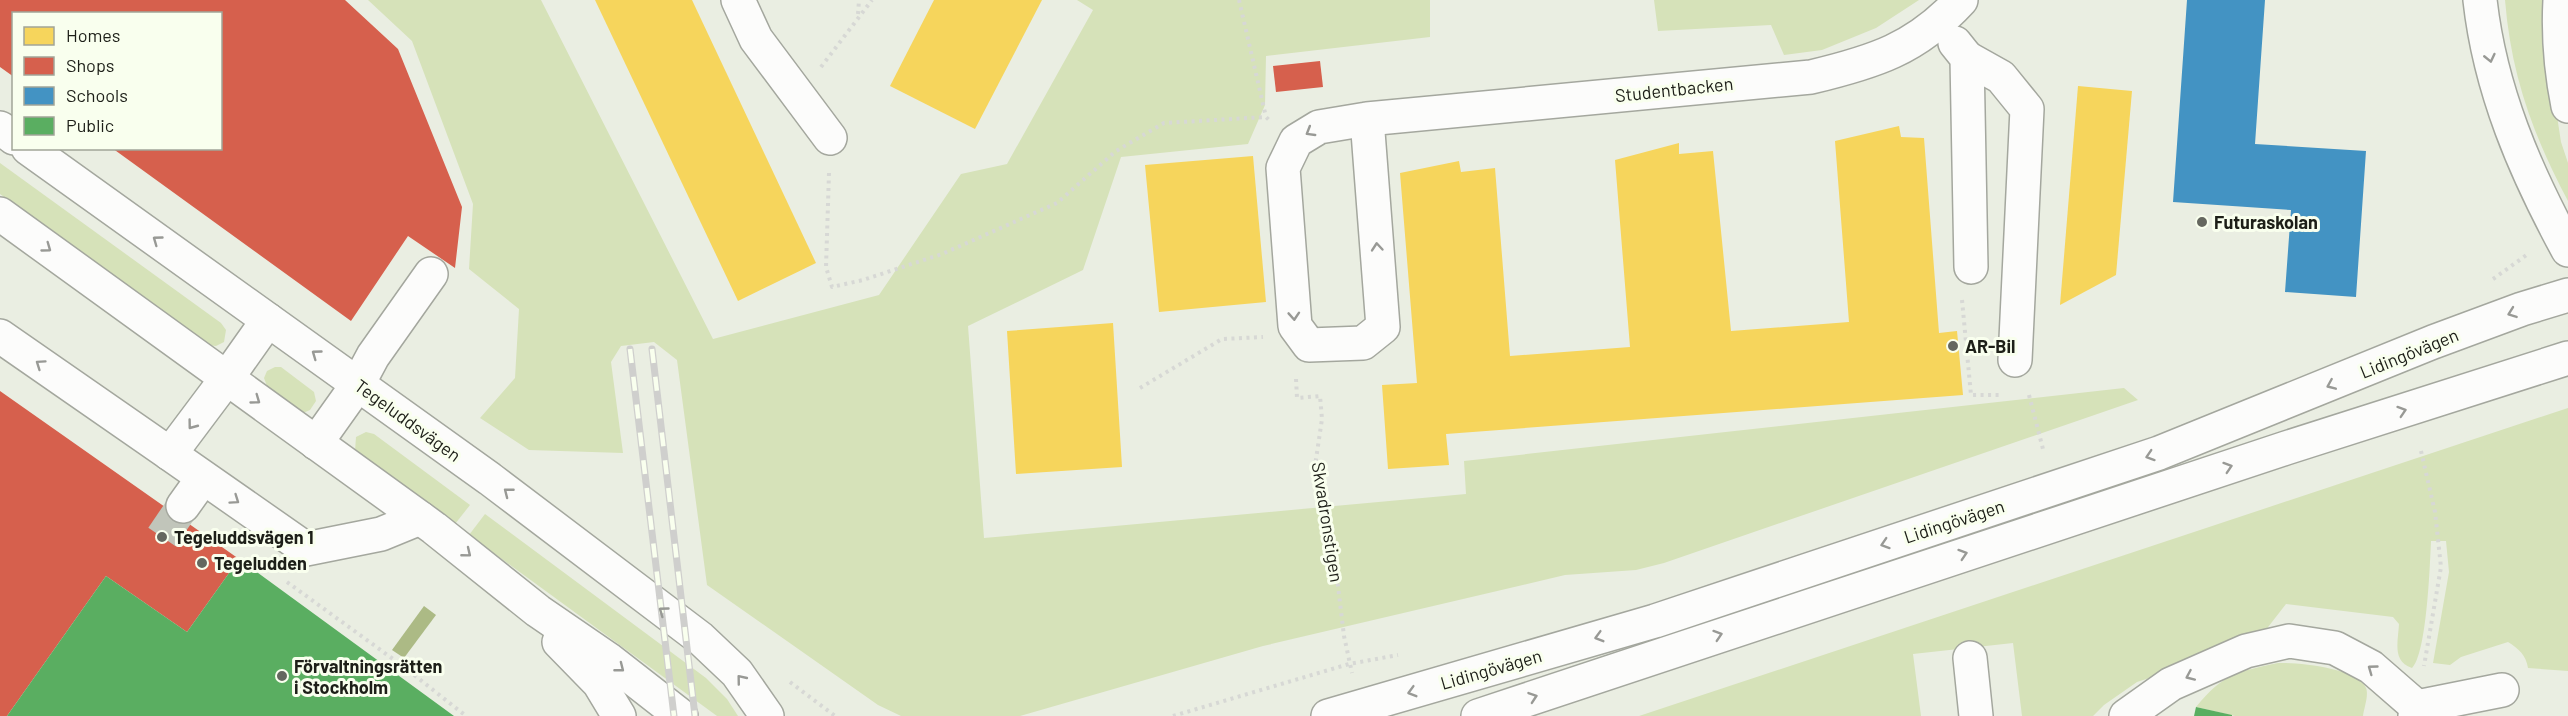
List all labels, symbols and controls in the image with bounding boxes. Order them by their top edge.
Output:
legend [12,12,222,150]
text: Homes [66,24,120,46]
one-way arrow [2483,52,2496,62]
text: Shops [66,54,115,76]
street label: Studentbacken [1614,72,1734,106]
text: Schools [66,84,128,106]
text: Public [66,114,114,136]
one-way arrow [1306,125,1316,137]
place label: Futuraskolan [2214,211,2318,233]
marker: Futuraskolan [2195,215,2209,229]
one-way arrow [152,237,163,248]
one-way arrow [41,241,52,252]
one-way arrow [1371,242,1384,251]
one-way arrow [2507,305,2518,318]
one-way arrow [1287,311,1300,320]
street label: Lidingövägen [2357,323,2461,383]
place label: AR-Bil [1965,335,2016,357]
marker: AR-Bil [1946,339,1960,353]
one-way arrow [311,350,322,361]
one-way arrow [36,360,47,371]
street label: Tegeluddsvägen [351,374,465,466]
one-way arrow [2326,378,2337,390]
one-way arrow [250,392,261,403]
one-way arrow [2396,406,2406,418]
one-way arrow [188,418,199,429]
one-way arrow [2145,449,2156,462]
street label: Skvadronstigen [1308,460,1348,584]
one-way arrow [2222,462,2233,474]
one-way arrow [503,489,514,500]
one-way arrow [229,493,240,504]
street label: Lidingövägen [1901,494,2007,548]
place label: Tegeluddsvägen 1 [174,526,314,548]
marker: Tegeluddsvägen 1 [155,530,169,544]
one-way arrow [1880,537,1891,549]
one-way arrow [460,546,471,557]
one-way arrow [1957,549,1968,561]
place label: Tegeludden [214,552,307,574]
marker: Tegeludden [195,556,209,570]
one-way arrow [658,607,669,618]
one-way arrow [1594,630,1605,642]
one-way arrow [1712,630,1723,642]
street label: Lidingövägen [1438,644,1544,694]
place label: Förvaltningsrätten i Stockholm [294,655,442,698]
one-way arrow [614,661,625,672]
one-way arrow [2368,666,2379,677]
one-way arrow [2185,668,2196,680]
marker: Förvaltningsrätten i Stockholm [275,669,289,683]
one-way arrow [737,675,748,686]
one-way arrow [1407,685,1417,697]
one-way arrow [1528,692,1538,705]

